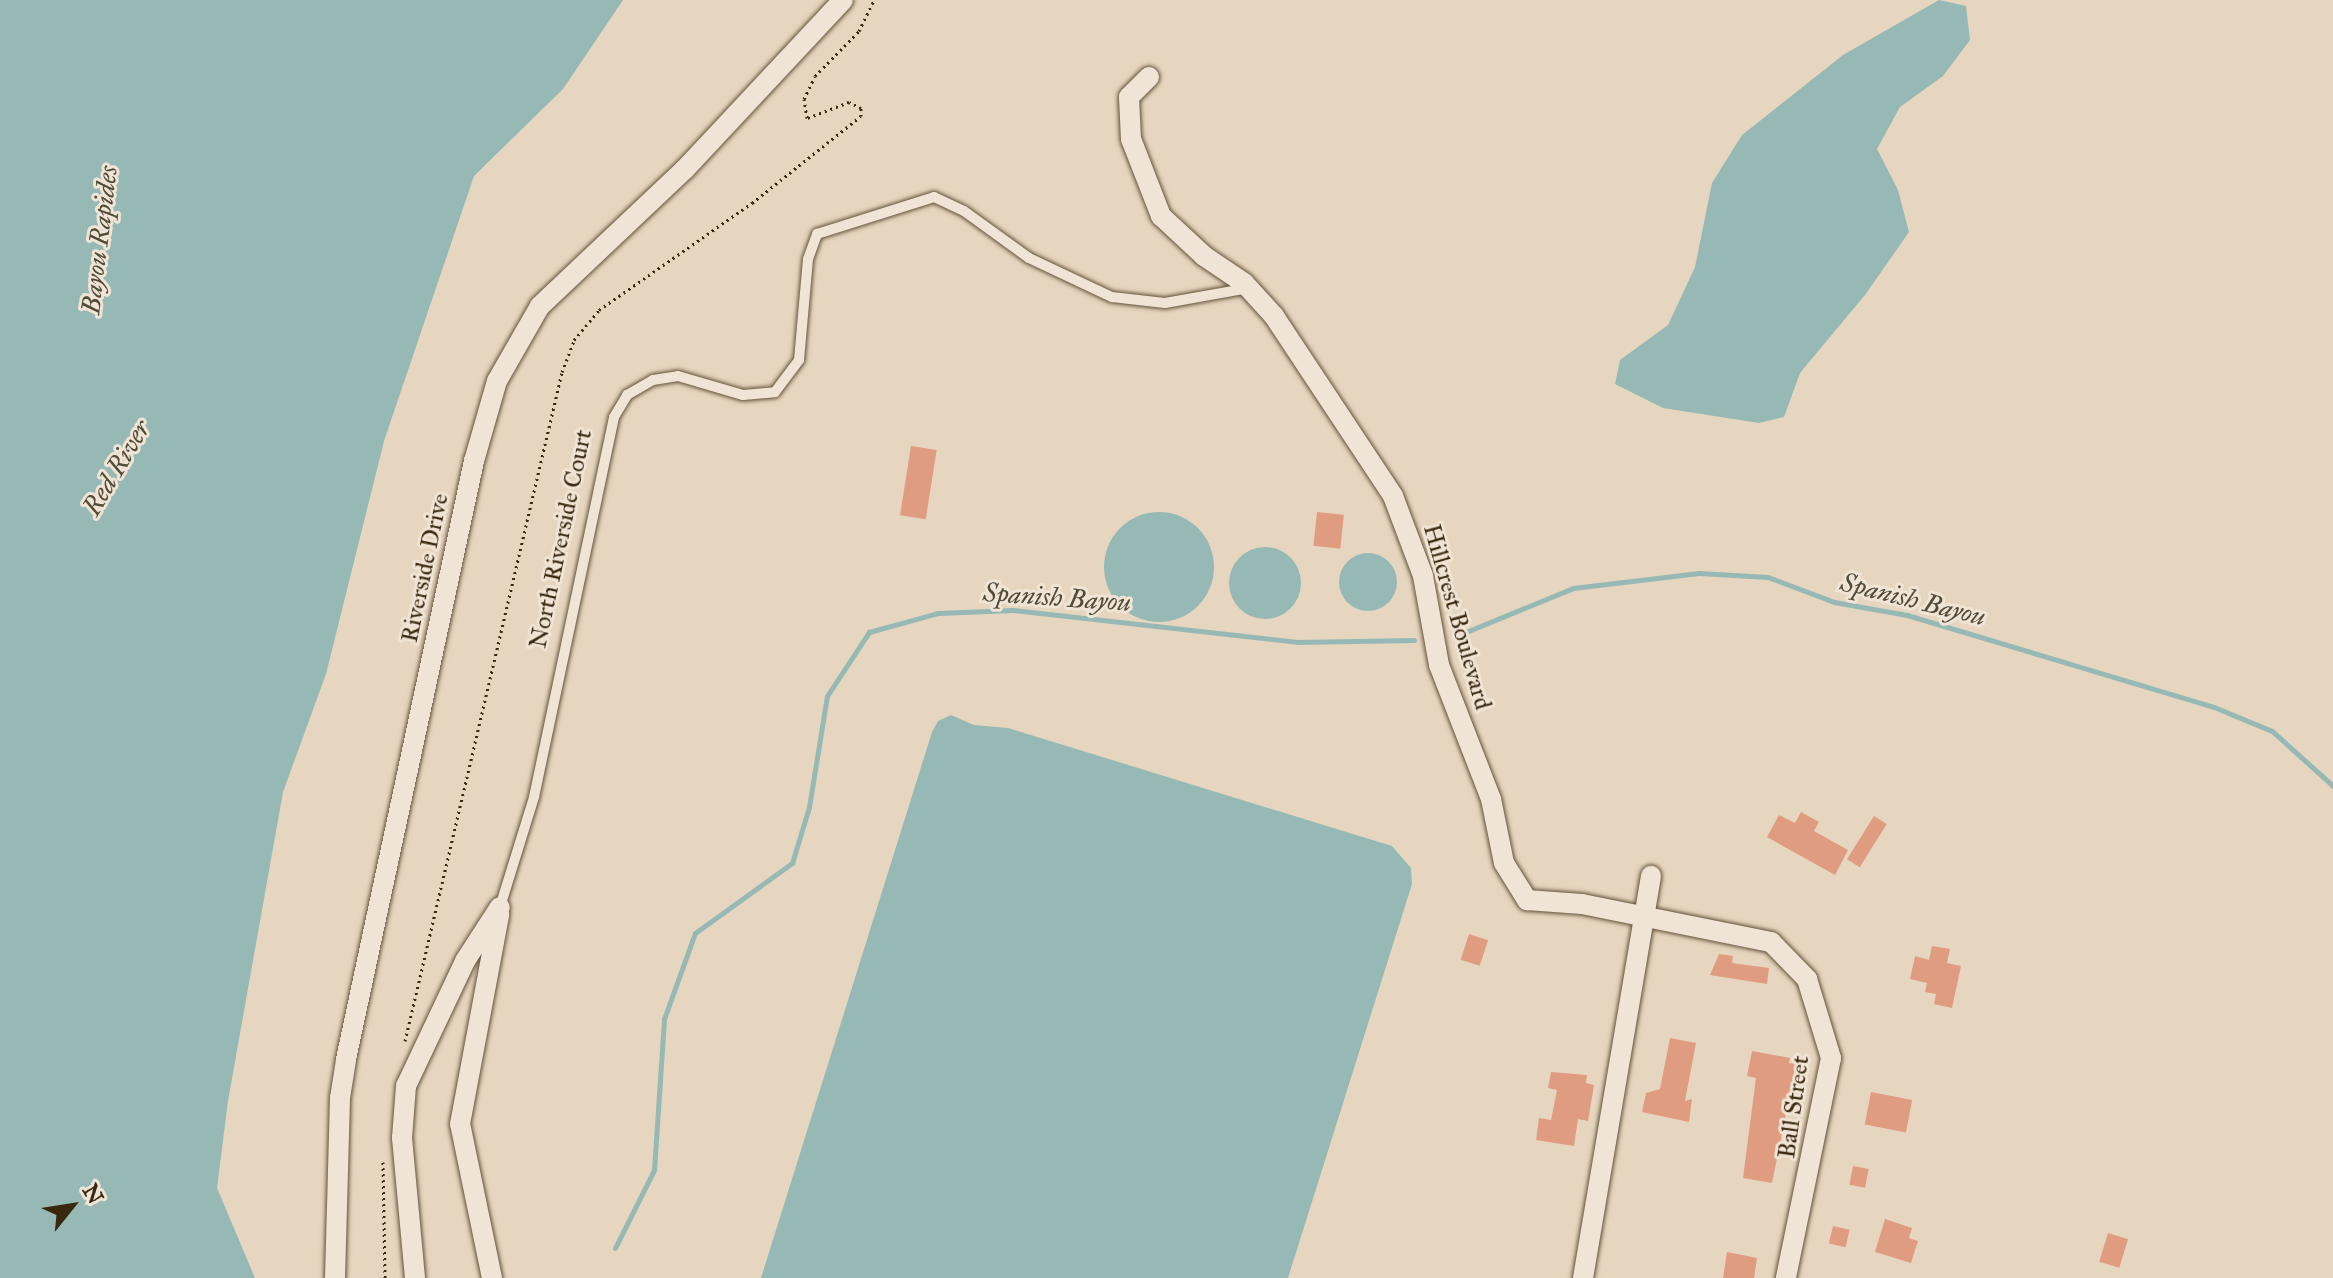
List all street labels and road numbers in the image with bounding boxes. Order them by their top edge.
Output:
street label: North Riverside Court [524,427,598,651]
street label: Riverside Drive [395,491,455,645]
street label: Hillcrest Boulevard [1417,521,1497,713]
street label: Ball Street [1773,1054,1815,1160]

